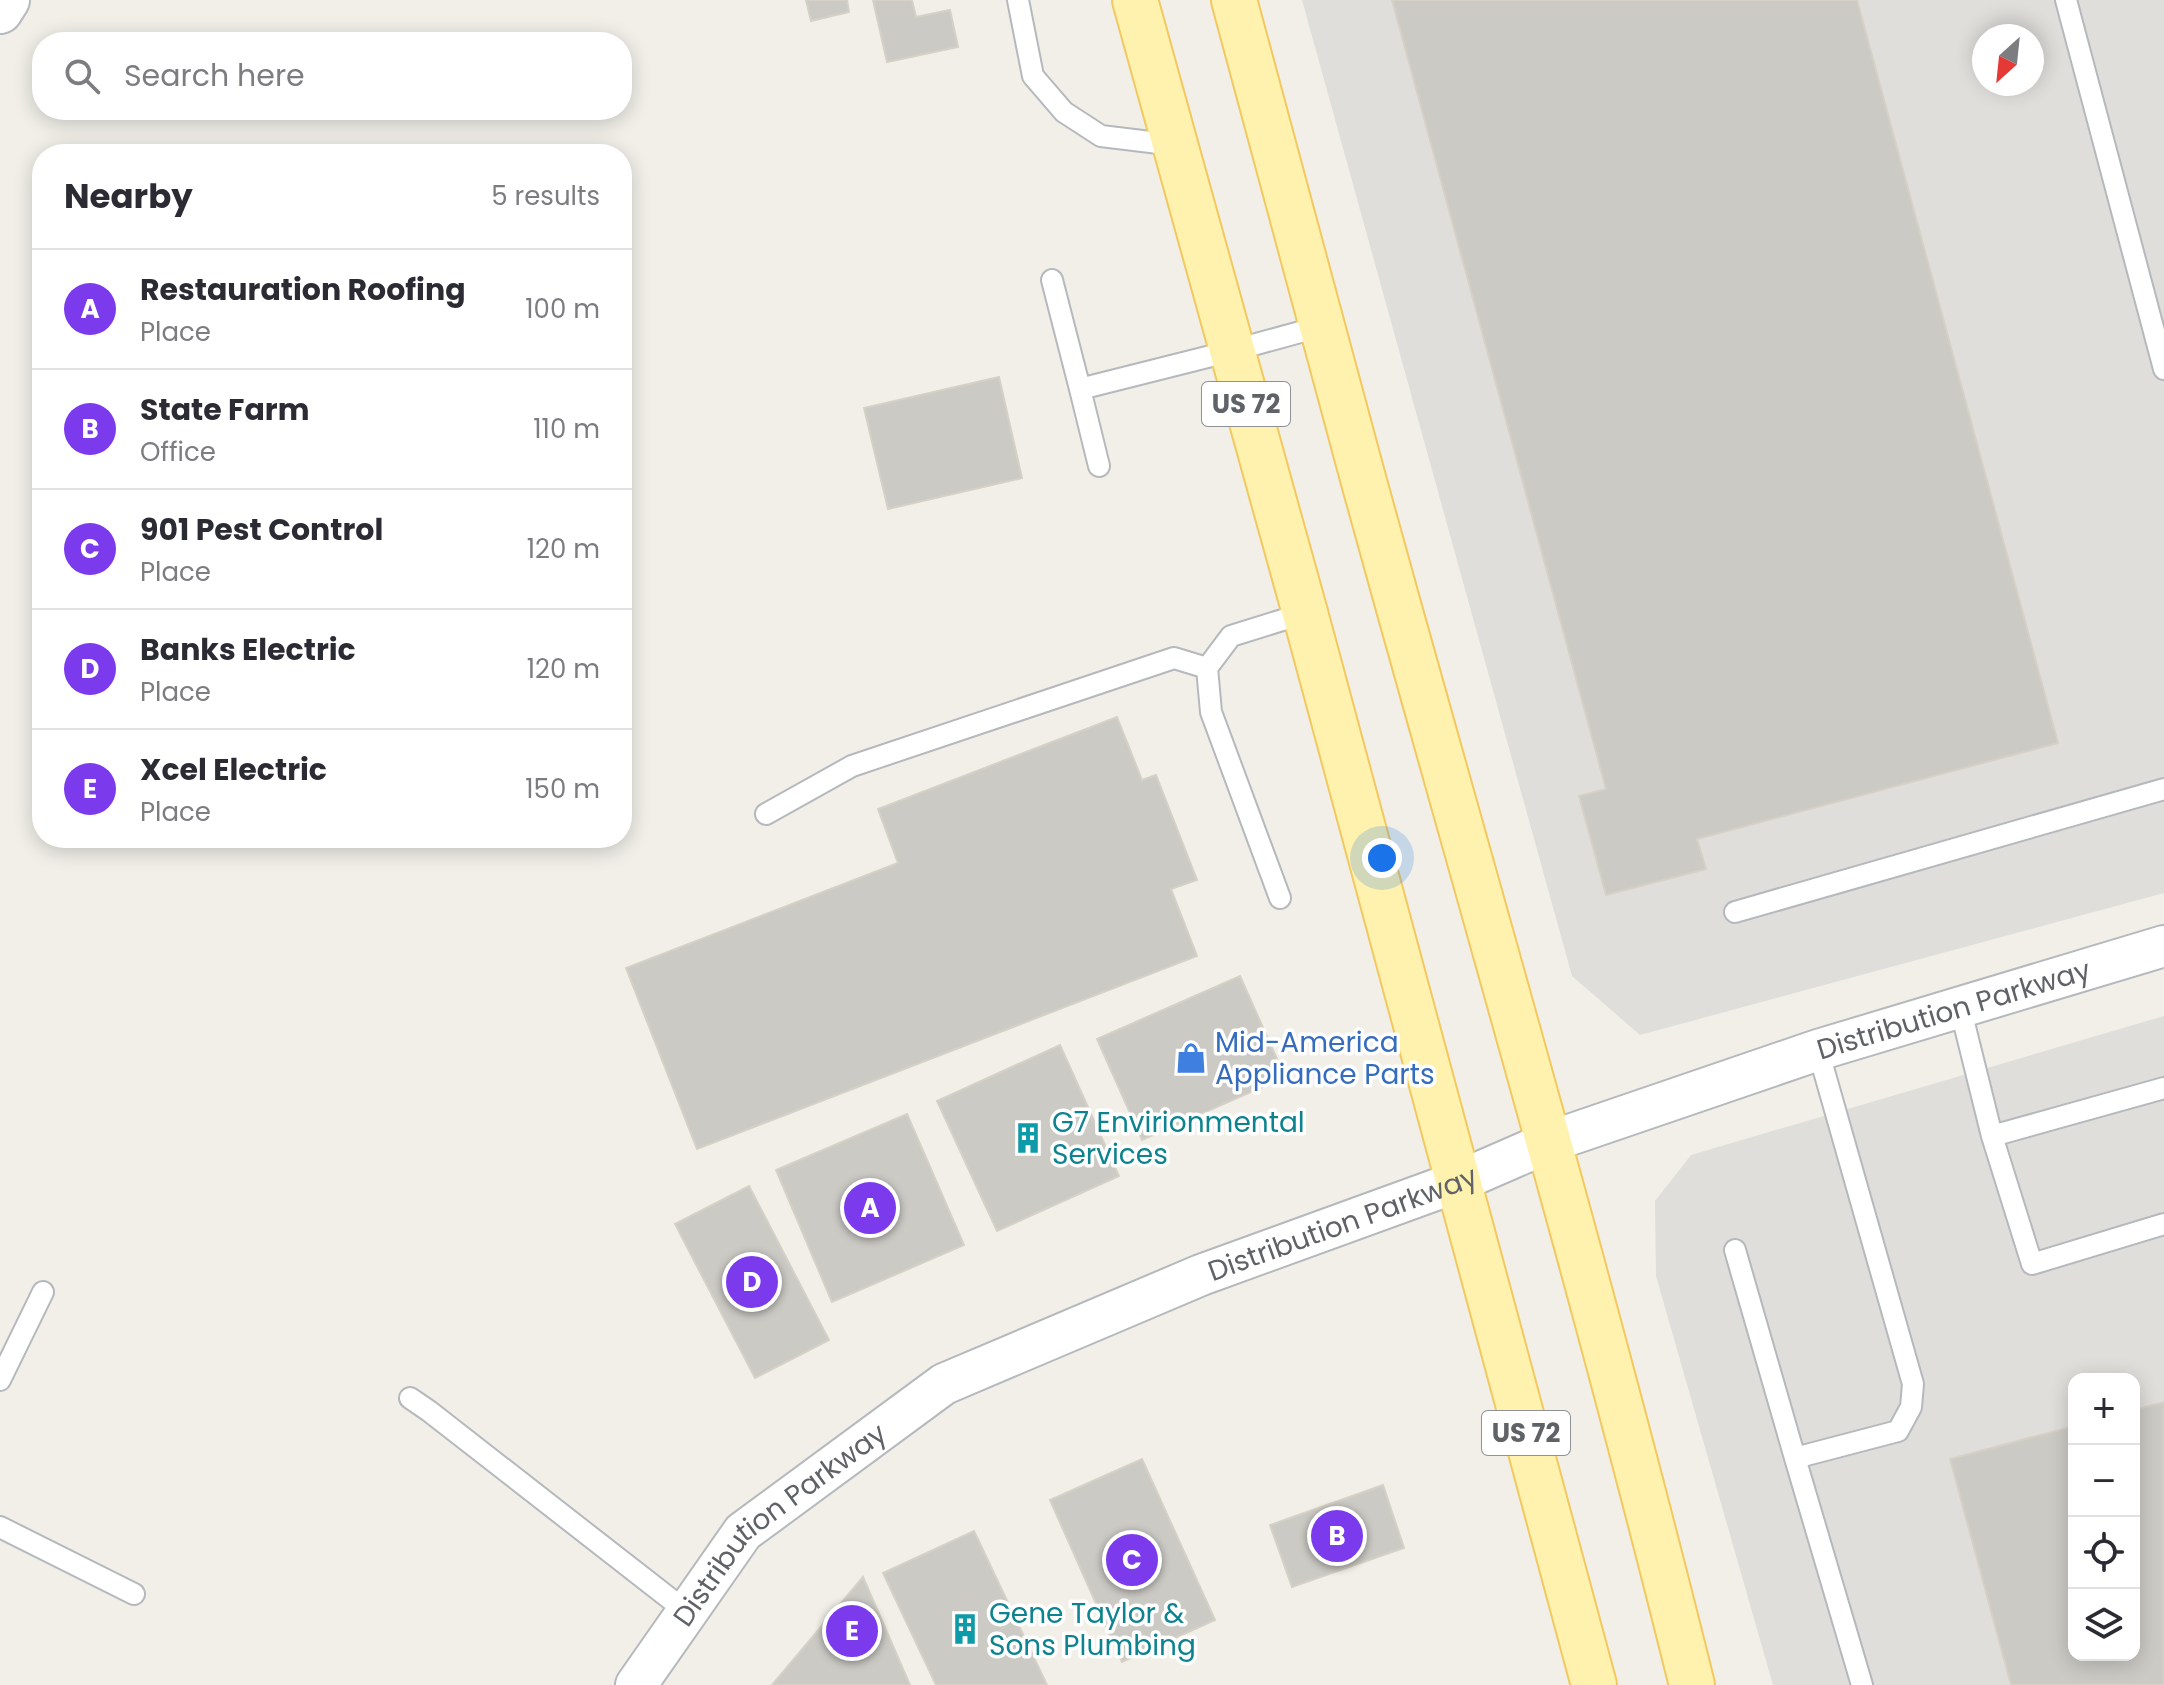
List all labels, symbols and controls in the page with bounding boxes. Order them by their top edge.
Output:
north arrow [1972,24,2044,96]
search box [32,32,632,120]
icon: search [60,54,104,98]
text: Search here [124,54,305,97]
text: Nearby [64,172,193,220]
text: 5 results [491,178,600,214]
text: Restauration Roofing [140,268,466,311]
text: A [80,291,100,327]
text: 100 m [525,291,600,327]
text: Place [140,314,211,350]
road number: US 72 [1202,382,1290,426]
text: State Farm [140,388,309,431]
text: B [81,411,99,447]
text: 110 m [533,411,600,447]
text: Office [140,434,216,470]
text: 901 Pest Control [140,508,383,551]
text: C [80,531,100,567]
text: 120 m [527,531,600,567]
text: Place [140,554,211,590]
text: Banks Electric [140,628,356,671]
text: D [81,651,99,687]
text: 120 m [527,651,600,687]
text: Place [140,674,211,710]
text: Xcel Electric [140,748,327,791]
text: E [83,771,97,807]
text: 150 m [525,771,600,807]
text: Place [140,794,211,830]
your location [1362,838,1402,878]
street label: Distribution Parkway [1812,950,2095,1069]
place label: Mid-America Appliance Parts [1215,1023,1435,1094]
shop icon: Mid-America Appliance Parts [1174,1041,1208,1075]
place label: G7 Envirionmental Services [1052,1103,1305,1174]
building icon: G7 Envirionmental Services [1011,1121,1045,1155]
street label: Distribution Parkway [1202,1156,1483,1290]
pin: A [844,1178,896,1238]
pin: D [726,1252,778,1312]
map controls [2068,1373,2140,1661]
button: + [2068,1373,2140,1445]
road number: US 72 [1482,1411,1570,1455]
street label: Distribution Parkway [664,1413,894,1634]
button: − [2068,1445,2140,1517]
pin: B [1311,1506,1363,1566]
button: locate [2068,1517,2140,1589]
pin: C [1106,1530,1158,1590]
button: layers [2068,1589,2140,1661]
place label: Gene Taylor & Sons Plumbing [989,1594,1196,1665]
pin: E [826,1601,878,1661]
building icon: Gene Taylor & Sons Plumbing [948,1612,982,1646]

